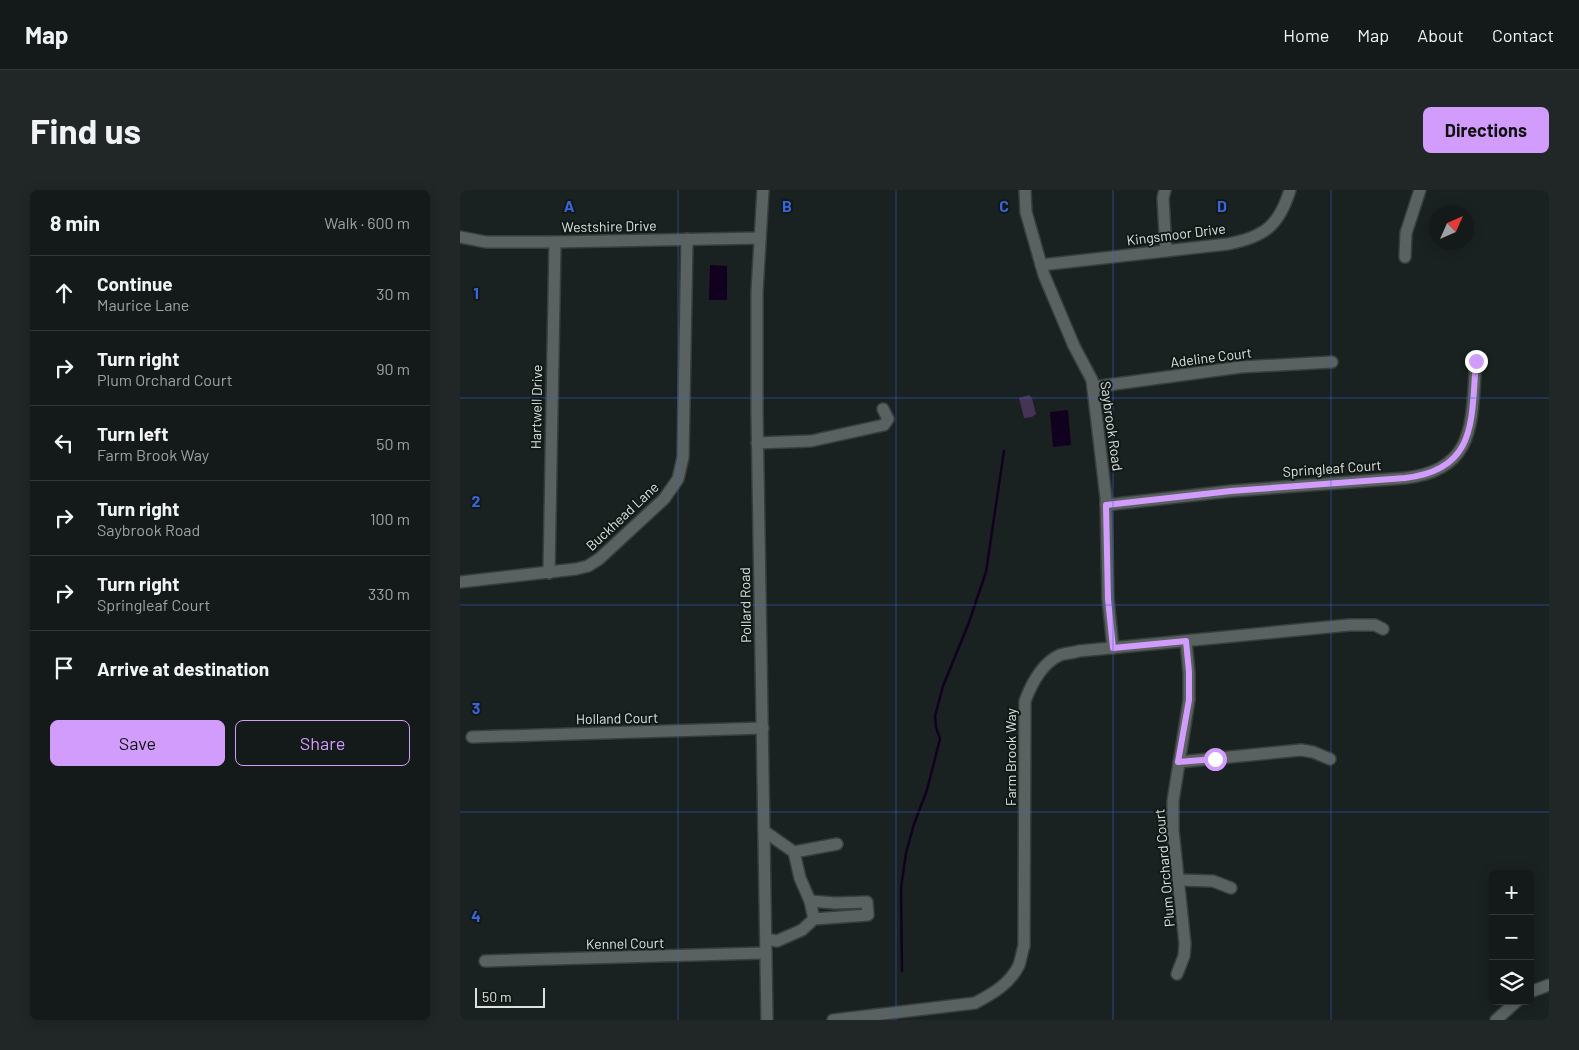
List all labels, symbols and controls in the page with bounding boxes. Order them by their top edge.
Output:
text: Map [25,20,68,49]
text: Home [1283,24,1329,46]
text: Map [1357,24,1389,46]
text: About [1417,24,1464,46]
text: Contact [1492,24,1554,46]
button: Directions [1423,107,1549,153]
text: Find us [30,109,141,151]
text: A [564,196,575,215]
text: B [782,196,792,215]
text: C [999,196,1009,215]
text: D [1217,196,1227,215]
north arrow [1429,205,1474,250]
text: 8 min [50,210,100,235]
text: Walk · 600 m [324,213,410,232]
street label: Westshire Drive [561,217,657,235]
street label: Kingsmoor Drive [1126,219,1226,249]
text: Continue [97,272,173,295]
icon: ahead [50,279,78,307]
text: 1 [473,283,479,302]
text: 30 m [376,284,410,303]
text: Maurice Lane [97,295,189,314]
street label: Adeline Court [1169,344,1253,370]
text: Turn right [97,347,179,370]
route end [1465,350,1488,373]
icon: right [50,354,78,382]
text: 90 m [376,359,410,378]
street label: Hartwell Drive [527,365,545,449]
text: Plum Orchard Court [97,370,233,389]
street label: Saybrook Road [1097,380,1127,472]
text: Turn left [97,422,168,445]
icon: left [50,429,78,457]
text: 50 m [376,434,410,453]
text: Farm Brook Way [97,445,209,464]
street label: Springleaf Court [1282,456,1382,480]
street label: Buckhead Lane [582,478,662,554]
text: 2 [472,491,481,510]
text: Turn right [97,497,179,520]
icon: right [50,504,78,532]
text: 100 m [370,509,410,528]
text: Saybrook Road [97,520,200,539]
street label: Pollard Road [736,567,754,643]
text: Turn right [97,572,179,595]
icon: right [50,579,78,607]
text: 330 m [368,584,410,603]
text: Springleaf Court [97,595,210,614]
icon: arrive [50,654,78,682]
text: Arrive at destination [97,657,269,680]
text: 3 [472,698,480,717]
street label: Farm Brook Way [1002,707,1019,806]
street label: Holland Court [576,709,658,727]
button: Save [50,720,225,766]
button: Share [235,720,410,766]
route start [1204,748,1227,771]
street label: Plum Orchard Court [1150,808,1178,928]
map controls [1489,870,1534,1005]
button: + [1489,870,1534,915]
text: 4 [471,906,481,925]
button: − [1489,915,1534,960]
street label: Kennel Court [586,934,664,952]
button: layers [1489,960,1534,1005]
scale bar [475,985,545,1008]
text: 50 m [482,988,511,1005]

